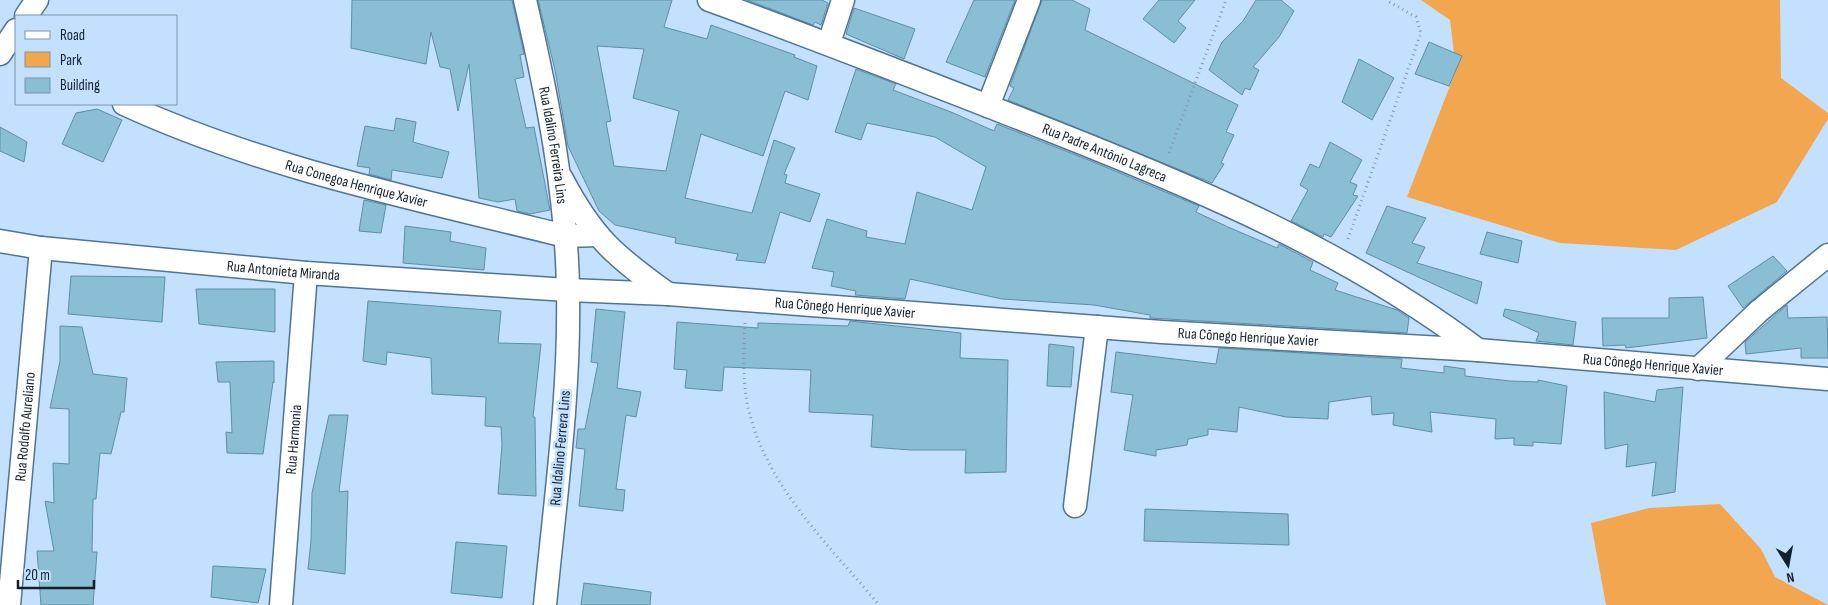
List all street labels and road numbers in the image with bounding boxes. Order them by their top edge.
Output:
street label: Rua Idalino Ferreira Lins [534,85,571,205]
street label: Rua Padre Antônio Lagreca [1039,119,1170,187]
street label: Rua Conegoa Henrique Xavier [283,156,430,212]
street label: Rua Antonieta Miranda [226,257,341,285]
street label: Rua Cônego Henrique Xavier [774,293,917,323]
street label: Rua Cônego Henrique Xavier [1177,324,1319,351]
street label: Rua Cônego Henrique Xavier [1582,350,1725,380]
street label: Rua Rodolfo Aureliano [11,371,40,482]
street label: Rua Idalino Ferrera Lins [546,390,575,506]
street label: Rua Harmonia [282,404,306,475]

